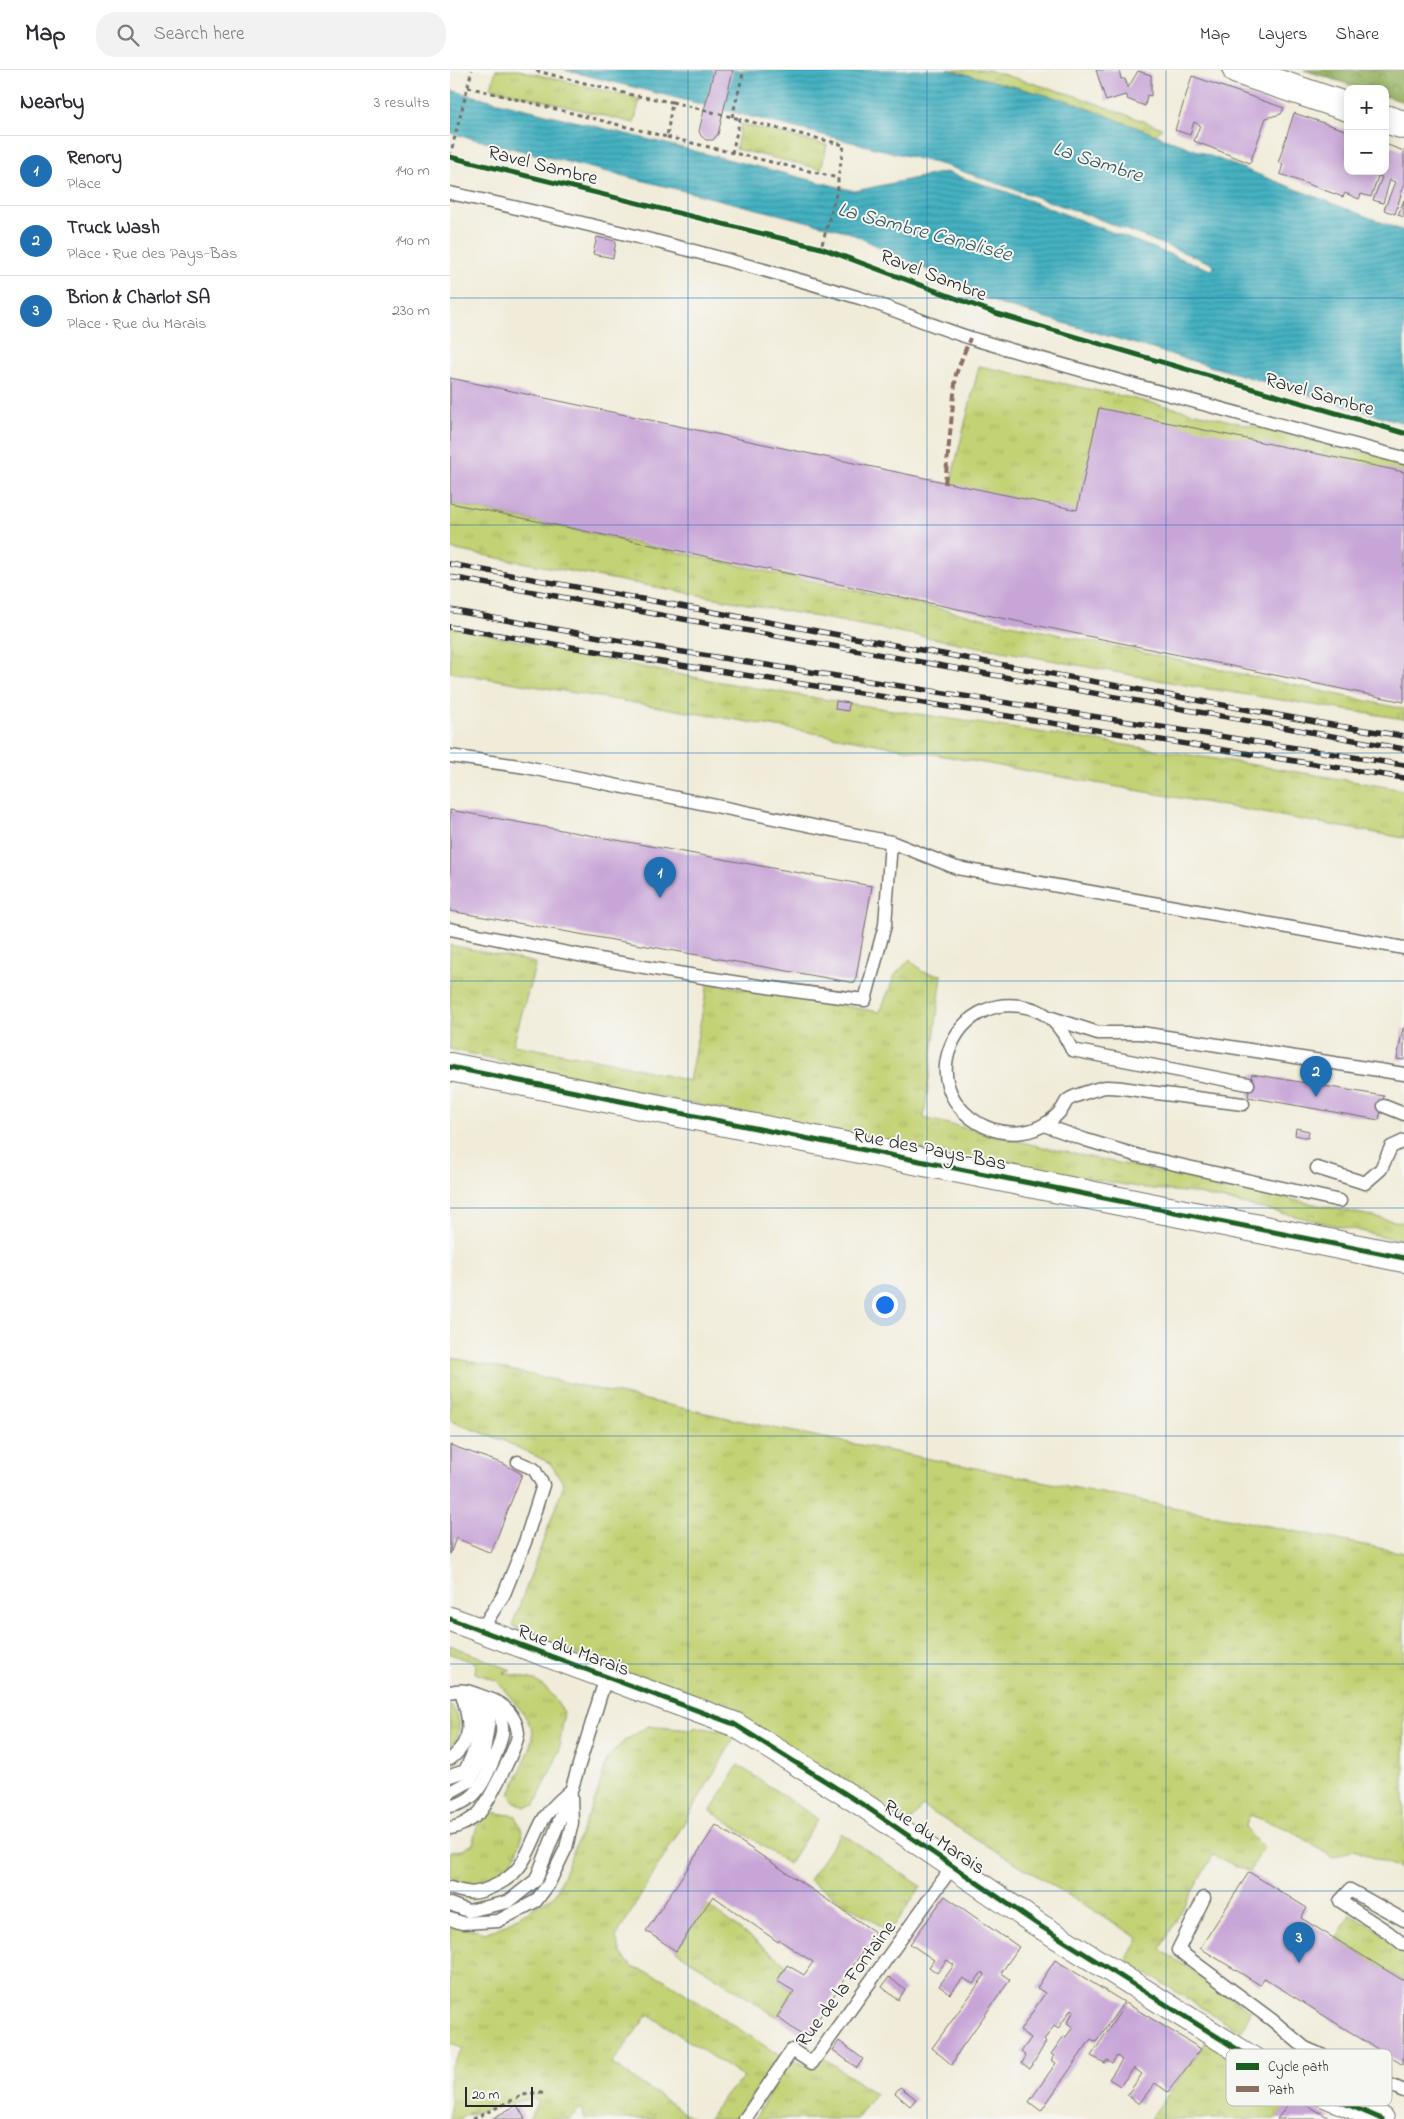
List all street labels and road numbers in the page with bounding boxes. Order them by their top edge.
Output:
street label: Ravel Sambre [484,139,600,194]
street label: Ravel Sambre [875,243,991,310]
street label: Ravel Sambre [1261,366,1377,425]
street label: Rue des Pays-Bas [850,1121,1009,1180]
street label: Rue du Marais [513,1618,633,1685]
street label: Rue du Marais [877,1793,991,1883]
street label: Rue de la Fontaine [790,1915,904,2054]

